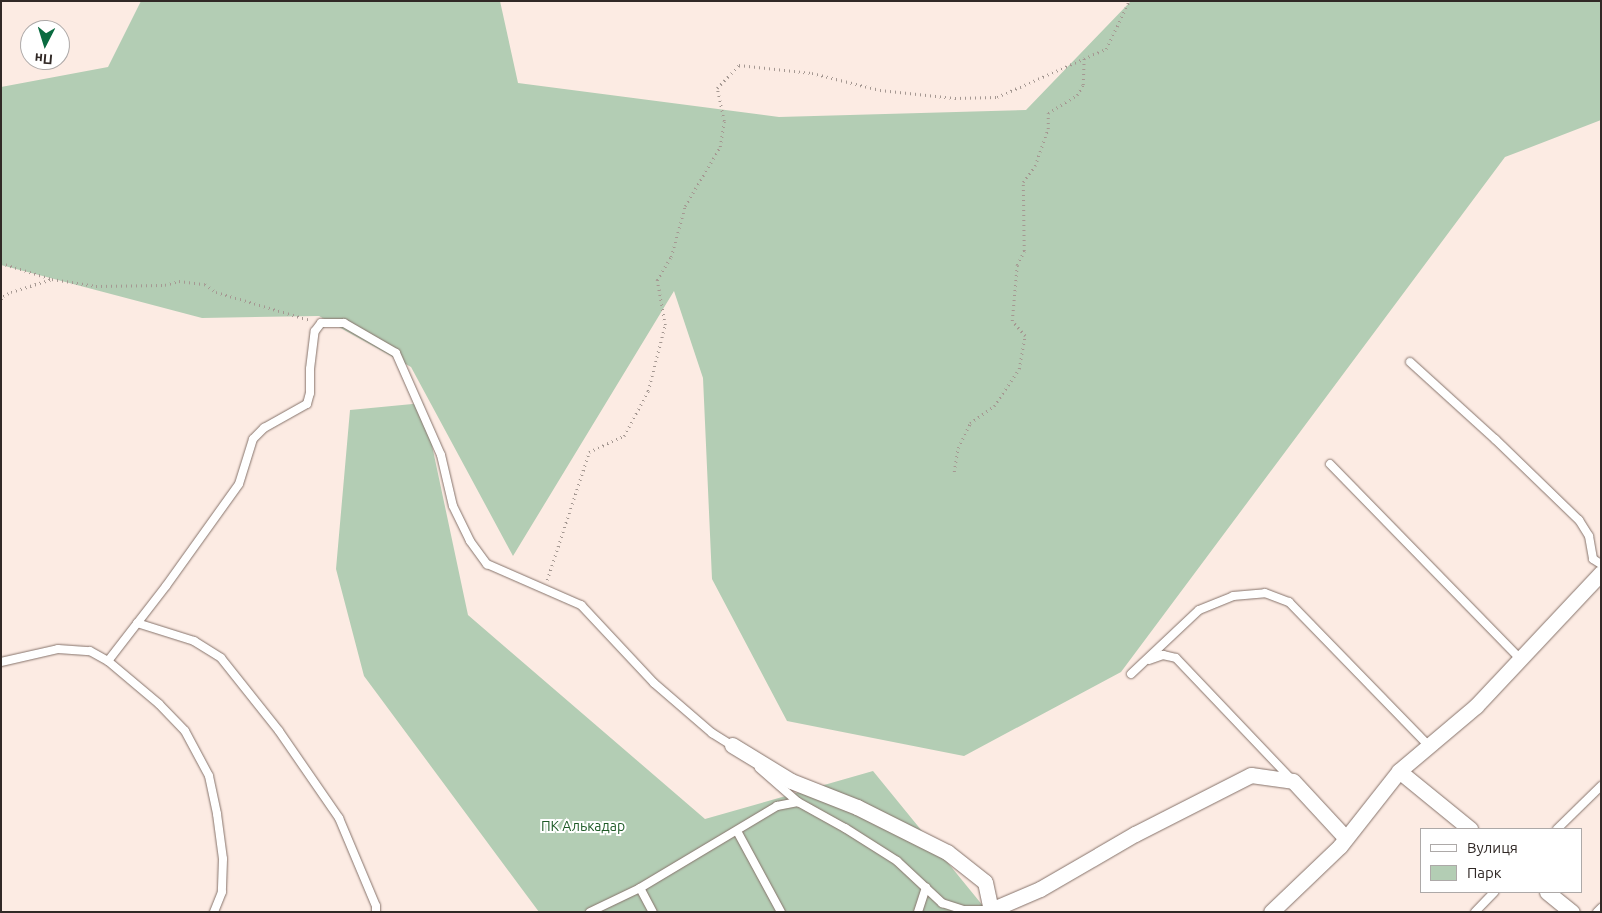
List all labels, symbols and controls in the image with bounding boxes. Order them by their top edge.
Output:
north arrow [20,20,70,70]
text: Пн [34,50,54,68]
park label: ПК Алькадар [541,818,625,834]
legend [1420,828,1582,893]
text: Вулиця [1467,839,1518,856]
text: Парк [1467,864,1502,881]

